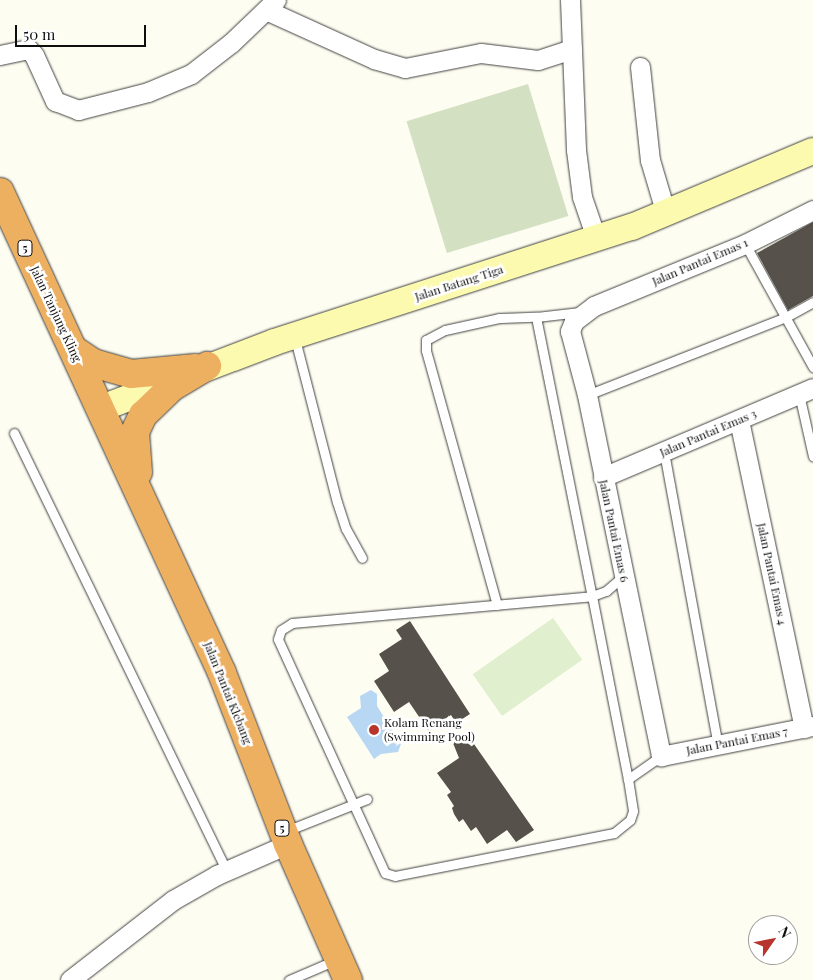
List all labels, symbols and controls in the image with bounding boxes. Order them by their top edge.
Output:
scale bar [18,15,149,47]
text: 50 m [23,24,55,44]
street label: Jalan Pantai Emas 1 [650,235,750,289]
road number: 5 [16,240,34,256]
street label: Jalan Batang Tiga [413,262,505,304]
street label: Jalan Tanjung Kling [27,264,85,364]
street label: Jalan Pantai Emas 3 [657,406,759,460]
street label: Jalan Pantai Emas 6 [596,478,632,584]
street label: Jalan Pantai Emas 4 [754,522,790,626]
street label: Jalan Pantai Klebang [201,640,255,746]
place label: Kolam Renang (Swimming Pool) [384,716,475,744]
marker: Kolam Renang (Swimming Pool) [368,724,380,736]
street label: Jalan Pantai Emas 7 [685,724,789,758]
road number: 5 [273,820,291,836]
north arrow [748,915,798,965]
text: N [774,923,796,942]

